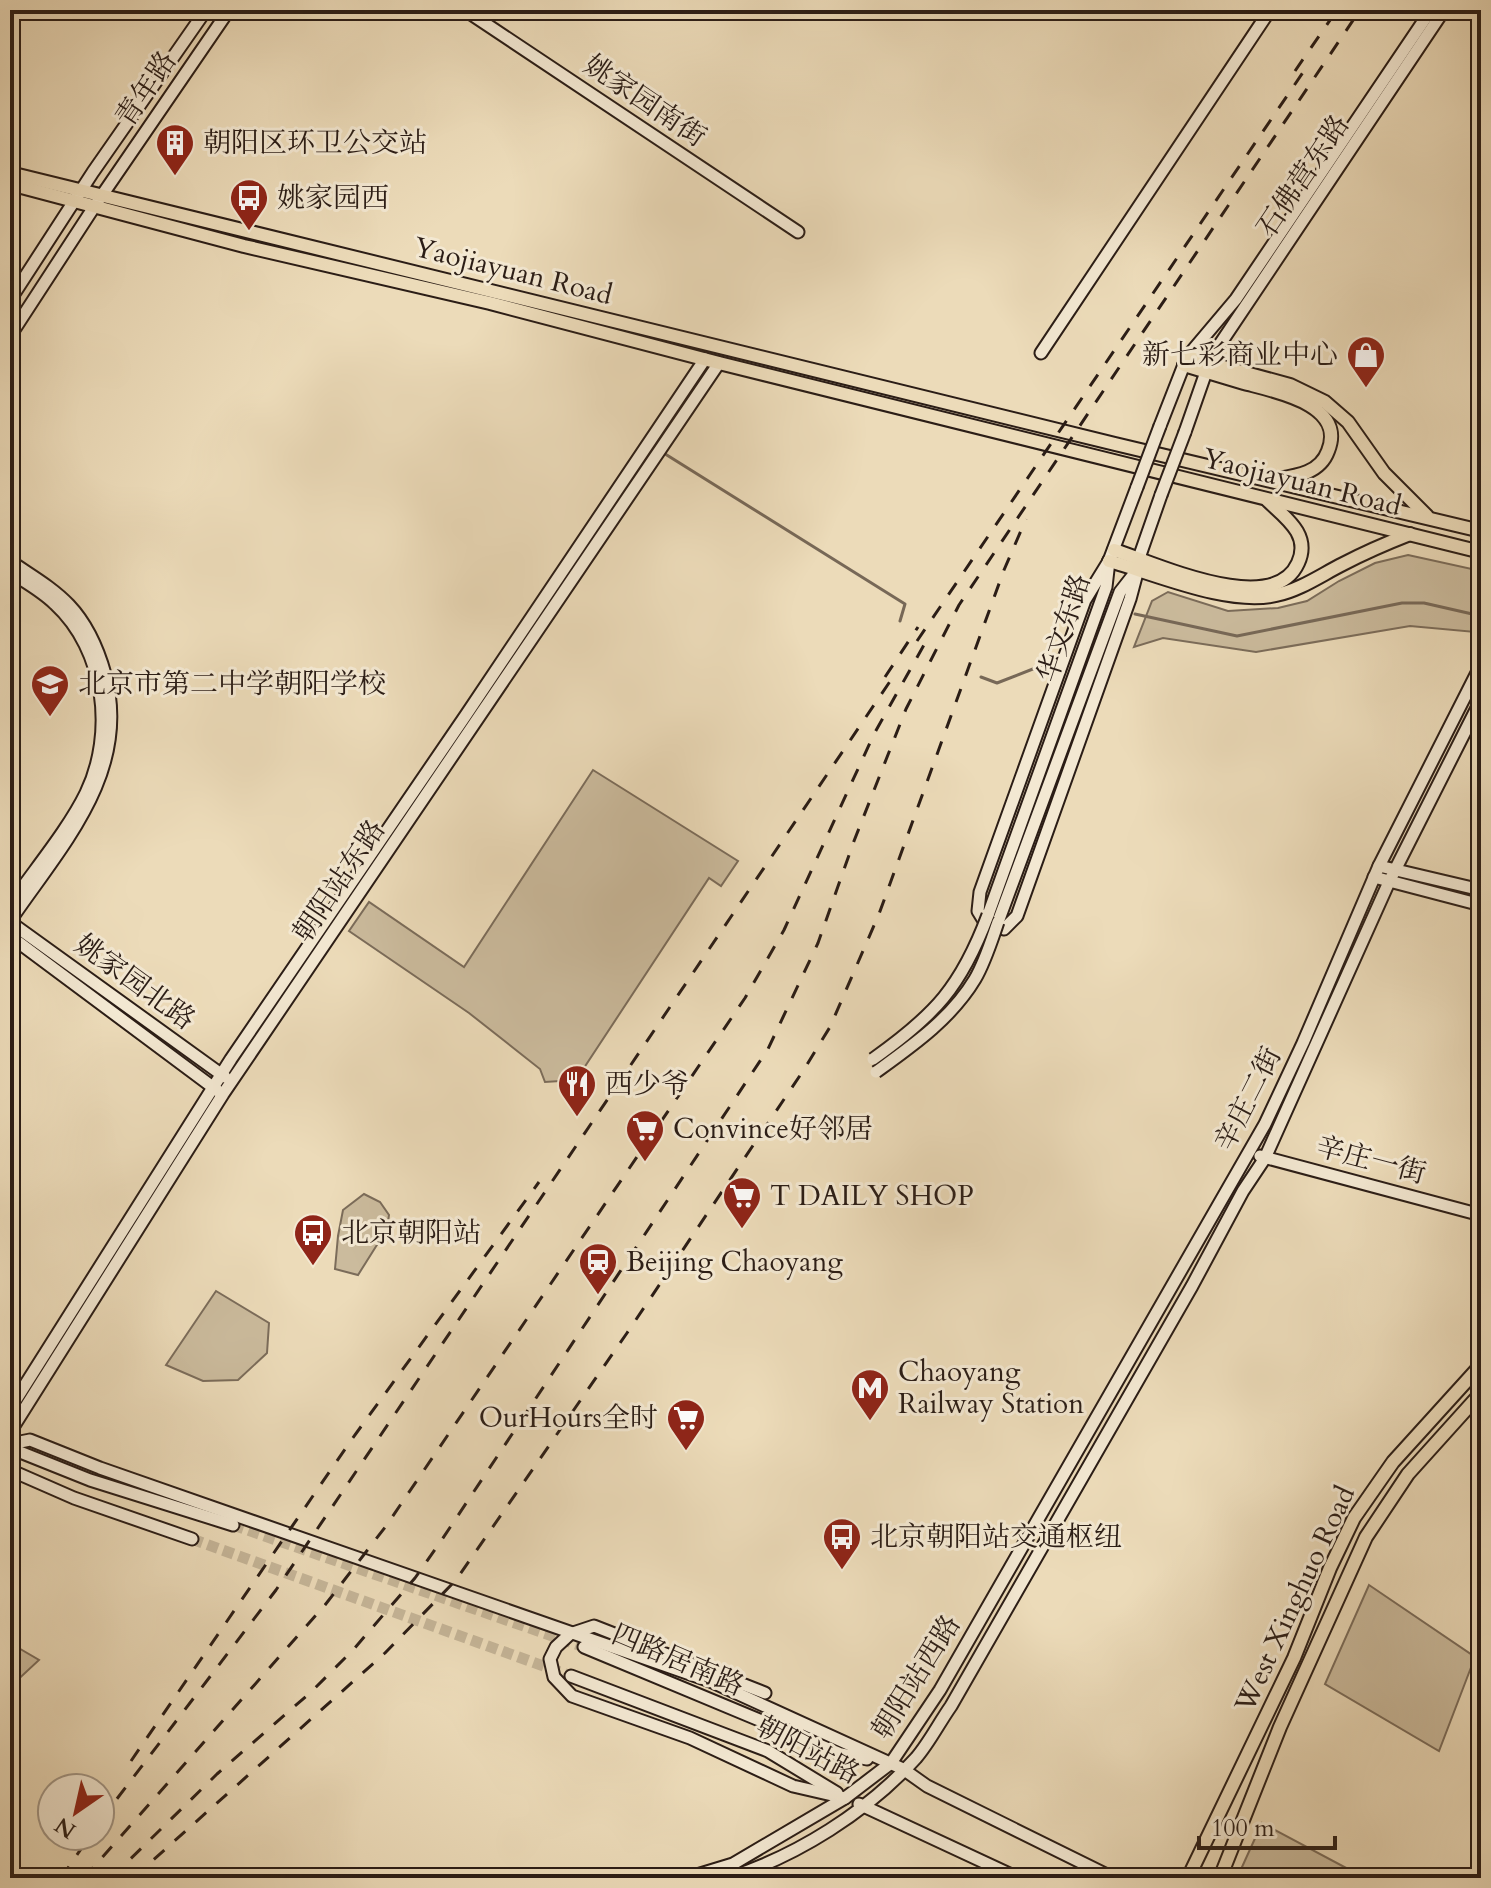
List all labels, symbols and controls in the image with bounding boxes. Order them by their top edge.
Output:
street label: 青年路 [107,44,185,134]
street label: 姚家园南街 [576,46,714,156]
street label: 石佛营东路 [1248,107,1358,245]
building icon: 朝阳区环卫公交站 [154,122,196,177]
place label: 朝阳区环卫公交站 [203,124,427,162]
bus stop icon: 姚家园西 [228,177,270,232]
place label: 姚家园西 [277,179,389,217]
street label: Yaojiayuan Road [410,228,616,314]
shop icon: 新七彩商业中心 [1345,334,1387,389]
place label: 新七彩商业中心 [1142,336,1338,374]
street label: Yaojiayuan Road [1199,439,1405,525]
street label: 华文东路 [1029,569,1099,687]
school or university icon: 北京市第二中学朝阳学校 [29,663,71,718]
place label: 北京市第二中学朝阳学校 [78,665,386,703]
street label: 朝阳站东路 [284,812,394,950]
street label: 姚家园北路 [67,925,203,1039]
street label: 辛庄二街 [1206,1040,1290,1158]
restaurant icon: 西少爷 [556,1063,598,1118]
place label: 西少爷 [605,1065,689,1103]
supermarket icon: Convince好邻居 [624,1108,666,1163]
place label: Convince好邻居 [673,1110,873,1148]
street label: 辛庄一街 [1312,1127,1430,1193]
supermarket icon: T DAILY SHOP [721,1175,763,1230]
place label: T DAILY SHOP [770,1177,974,1215]
bus stop icon: 北京朝阳站 [292,1212,334,1267]
place label: 北京朝阳站 [341,1214,481,1252]
station icon: Beijing Chaoyang [577,1241,619,1296]
place label: Beijing Chaoyang [626,1243,843,1281]
place label: Chaoyang Railway Station [898,1353,1084,1423]
metro station icon: Chaoyang Railway Station [849,1367,891,1422]
supermarket icon: OurHours全时 [665,1397,707,1452]
place label: OurHours全时 [479,1399,658,1437]
street label: West Xinghuo Road [1225,1479,1364,1719]
bus stop icon: 北京朝阳站交通枢纽 [821,1516,863,1571]
place label: 北京朝阳站交通枢纽 [870,1518,1122,1556]
street label: 朝阳站西路 [863,1608,969,1746]
street label: 四路居南路 [606,1615,750,1705]
street label: 朝阳站路 [750,1707,866,1793]
north arrow [36,1772,116,1852]
scale bar [1199,1800,1335,1850]
text: N [49,1810,82,1846]
text: 100 m [1211,1812,1275,1845]

